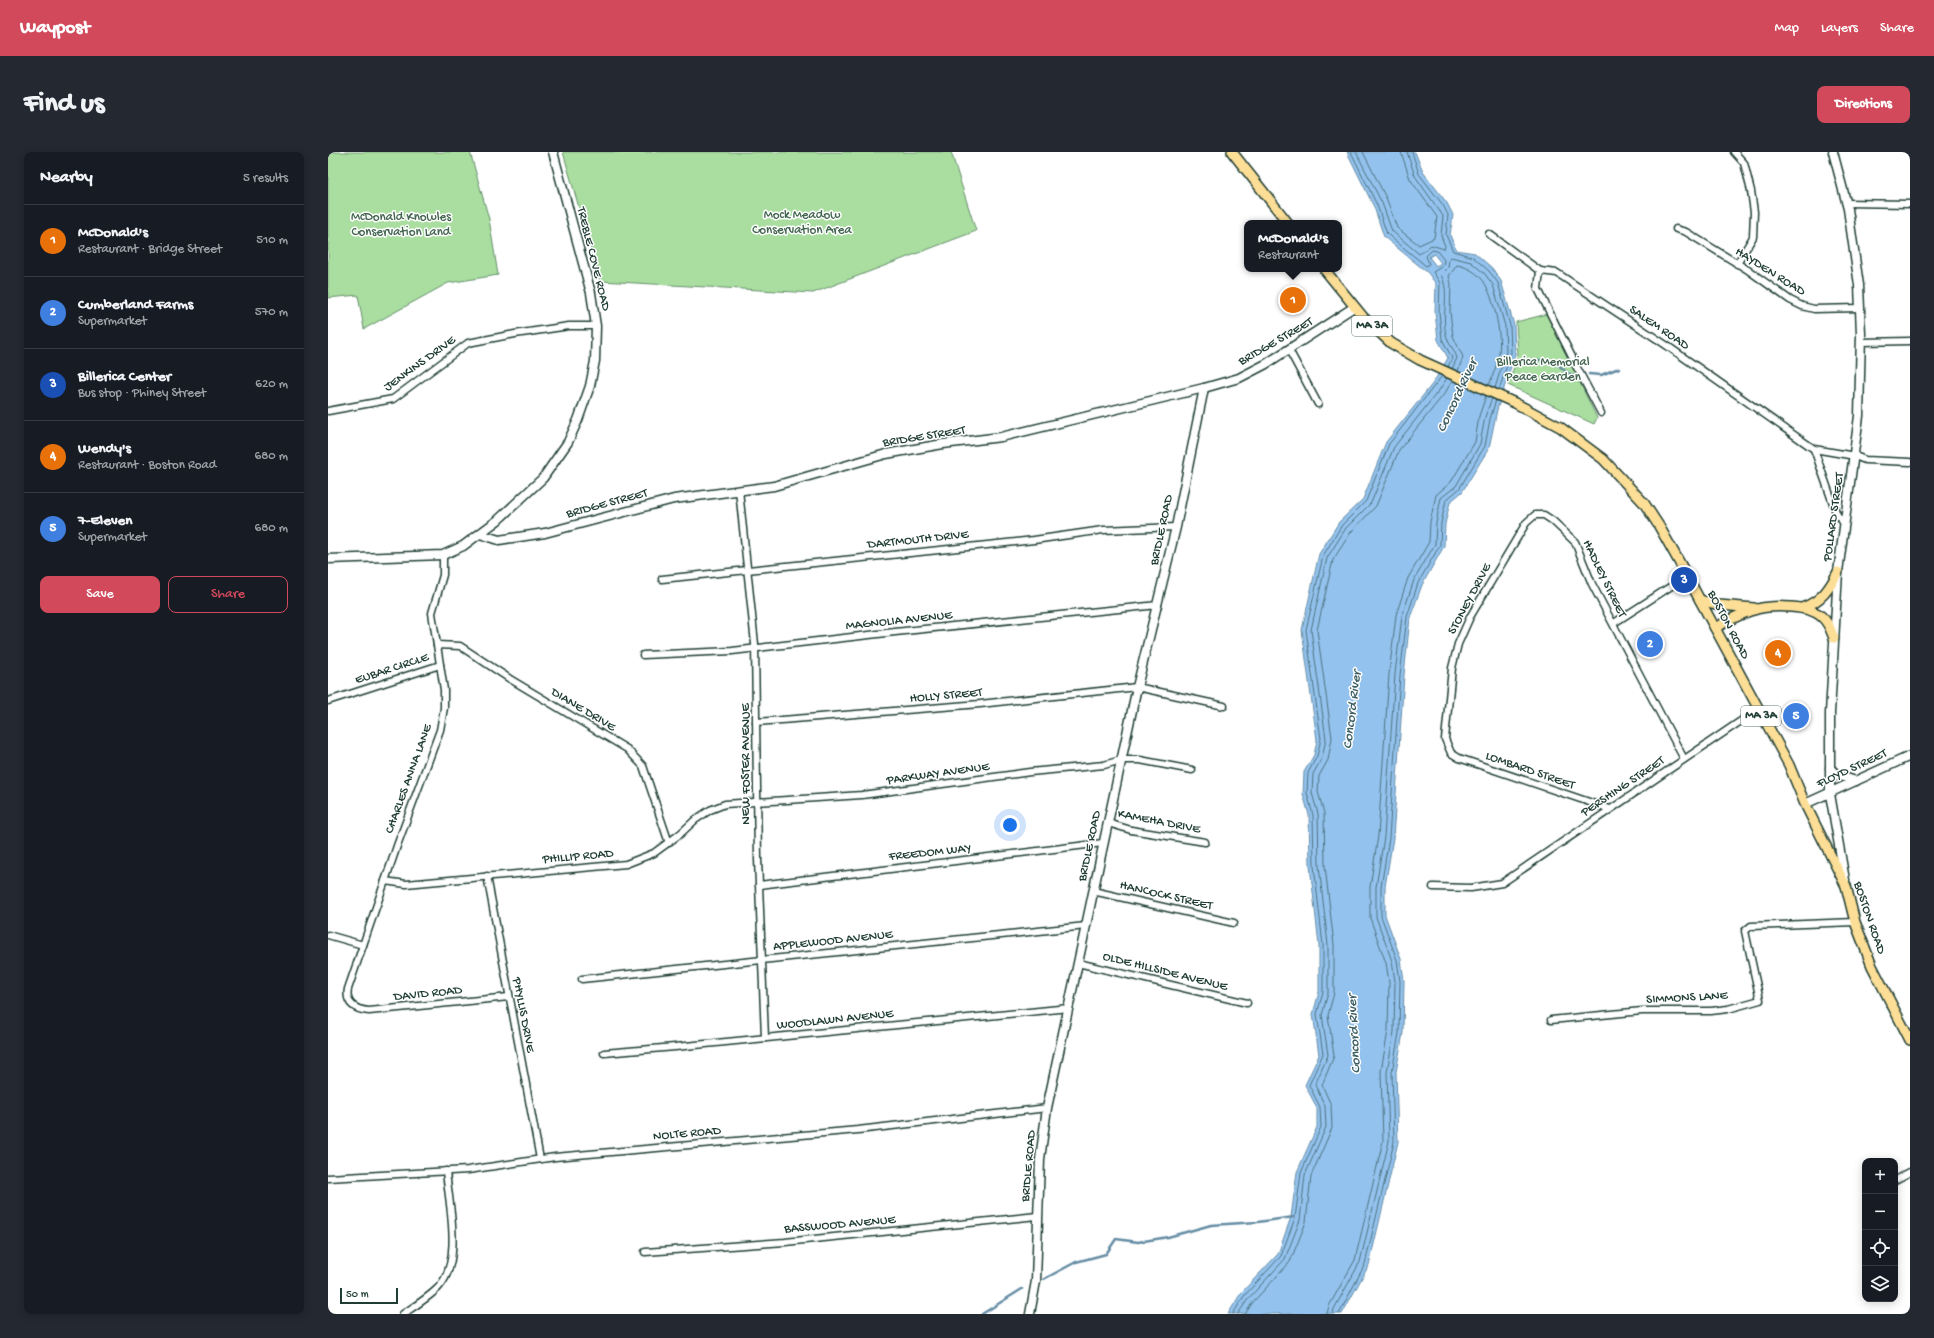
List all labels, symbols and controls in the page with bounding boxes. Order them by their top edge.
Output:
text: Waypost [20,17,90,40]
text: Map [1775,20,1799,37]
text: Layers [1821,20,1858,37]
text: Share [1880,20,1914,37]
button: Directions [1817,86,1910,123]
text: Find us [24,88,104,121]
text: Nearby [40,168,93,188]
text: 5 results [243,171,288,186]
street label: TREBLE COVE ROAD [573,205,613,313]
park label: Mock Meadow Conservation Area [752,208,852,238]
park label: McDonald Knowles Conservation Land [351,210,452,240]
popup [1244,220,1342,272]
text: McDonald's [78,224,148,242]
text: McDonald's [1258,230,1328,248]
text: 1 [50,233,56,248]
text: 510 m [256,233,288,248]
text: Restaurant · Bridge Street [78,242,222,257]
street label: HAYDEN ROAD [1732,244,1808,300]
text: Restaurant [1258,248,1318,263]
pin: 1 [1280,285,1306,315]
text: Cumberland Farms [78,296,193,314]
street label: SALEM ROAD [1626,302,1692,354]
text: 2 [50,305,56,320]
text: 570 m [255,305,288,320]
text: Supermarket [78,314,147,329]
street label: BRIDGE STREET [1235,314,1317,370]
road number: MA 3A [1352,316,1392,336]
street label: JENKINS DRIVE [381,332,460,395]
water label: Concord River [1434,354,1484,435]
park label: Billerica Memorial Peace Garden [1495,355,1590,385]
text: Billerica Center [78,368,171,386]
text: 3 [50,377,56,392]
text: 620 m [255,377,288,392]
text: Bus stop · Phiney Street [78,386,206,401]
street label: BRIDGE STREET [881,423,967,451]
text: Wendy's [78,440,131,458]
text: 4 [50,449,56,464]
text: 680 m [255,449,288,464]
text: Restaurant · Boston Road [78,458,216,473]
street label: POLLARD STREET [1820,471,1848,563]
street label: BRIDGE STREET [564,486,650,522]
street label: BRIDLE ROAD [1147,493,1177,568]
text: 7-Eleven [78,512,132,530]
text: 5 [50,521,56,536]
text: 680 m [255,521,288,536]
street label: DARTMOUTH DRIVE [866,527,970,553]
text: Supermarket [78,530,147,545]
street label: HADLEY STREET [1579,538,1630,621]
street label: STONEY DRIVE [1445,560,1495,637]
pin: 3 [1671,565,1697,595]
button: Save [40,576,160,613]
button: Share [168,576,288,613]
street label: BOSTON ROAD [1703,587,1753,662]
street label: MAGNOLIA AVENUE [845,608,954,634]
pin: 2 [1637,629,1663,659]
pin: 4 [1765,638,1791,668]
street label: EUBAR CIRCLE [353,650,432,688]
water label: Concord River [1340,667,1367,750]
street label: DIANE DRIVE [547,684,619,736]
street label: HOLLY STREET [909,685,984,707]
pin: 5 [1783,701,1809,731]
street label: NEW FOSTER AVENUE [739,702,754,825]
road number: MA 3A [1741,706,1781,726]
street label: CHARLES ANNA LANE [382,721,436,836]
street label: FLOYD STREET [1814,746,1890,792]
street label: LOMBARD STREET [1483,749,1578,794]
street label: PERSHING STREET [1578,753,1668,821]
street label: PARKWAY AVENUE [885,759,991,789]
street label: KAMEHA DRIVE [1116,807,1202,838]
street label: BRIDLE ROAD [1075,809,1105,884]
your location [1000,815,1020,835]
street label: FREEDOM WAY [887,841,972,865]
street label: PHILLIP ROAD [541,846,615,868]
street label: HANCOCK STREET [1118,878,1215,914]
street label: BOSTON ROAD [1849,879,1889,957]
street label: APPLEWOOD AVENUE [772,927,894,955]
street label: OLDE HILLSIDE AVENUE [1101,949,1230,995]
street label: PHYLLIS DRIVE [508,975,538,1055]
street label: DAVID ROAD [392,983,464,1005]
street label: SIMMONS LANE [1646,988,1729,1008]
water label: Concord River [1344,991,1366,1074]
street label: WOODLAWN AVENUE [776,1006,895,1034]
street label: NOLTE ROAD [652,1124,722,1144]
street label: BRIDLE ROAD [1018,1129,1040,1203]
map controls [1862,1158,1898,1302]
button: + [1862,1158,1898,1194]
button: − [1862,1194,1898,1230]
street label: BASSWOOD AVENUE [783,1213,897,1237]
button: locate [1862,1230,1898,1266]
button: layers [1862,1266,1898,1302]
scale bar [340,1286,398,1305]
text: 50 m [346,1289,368,1301]

